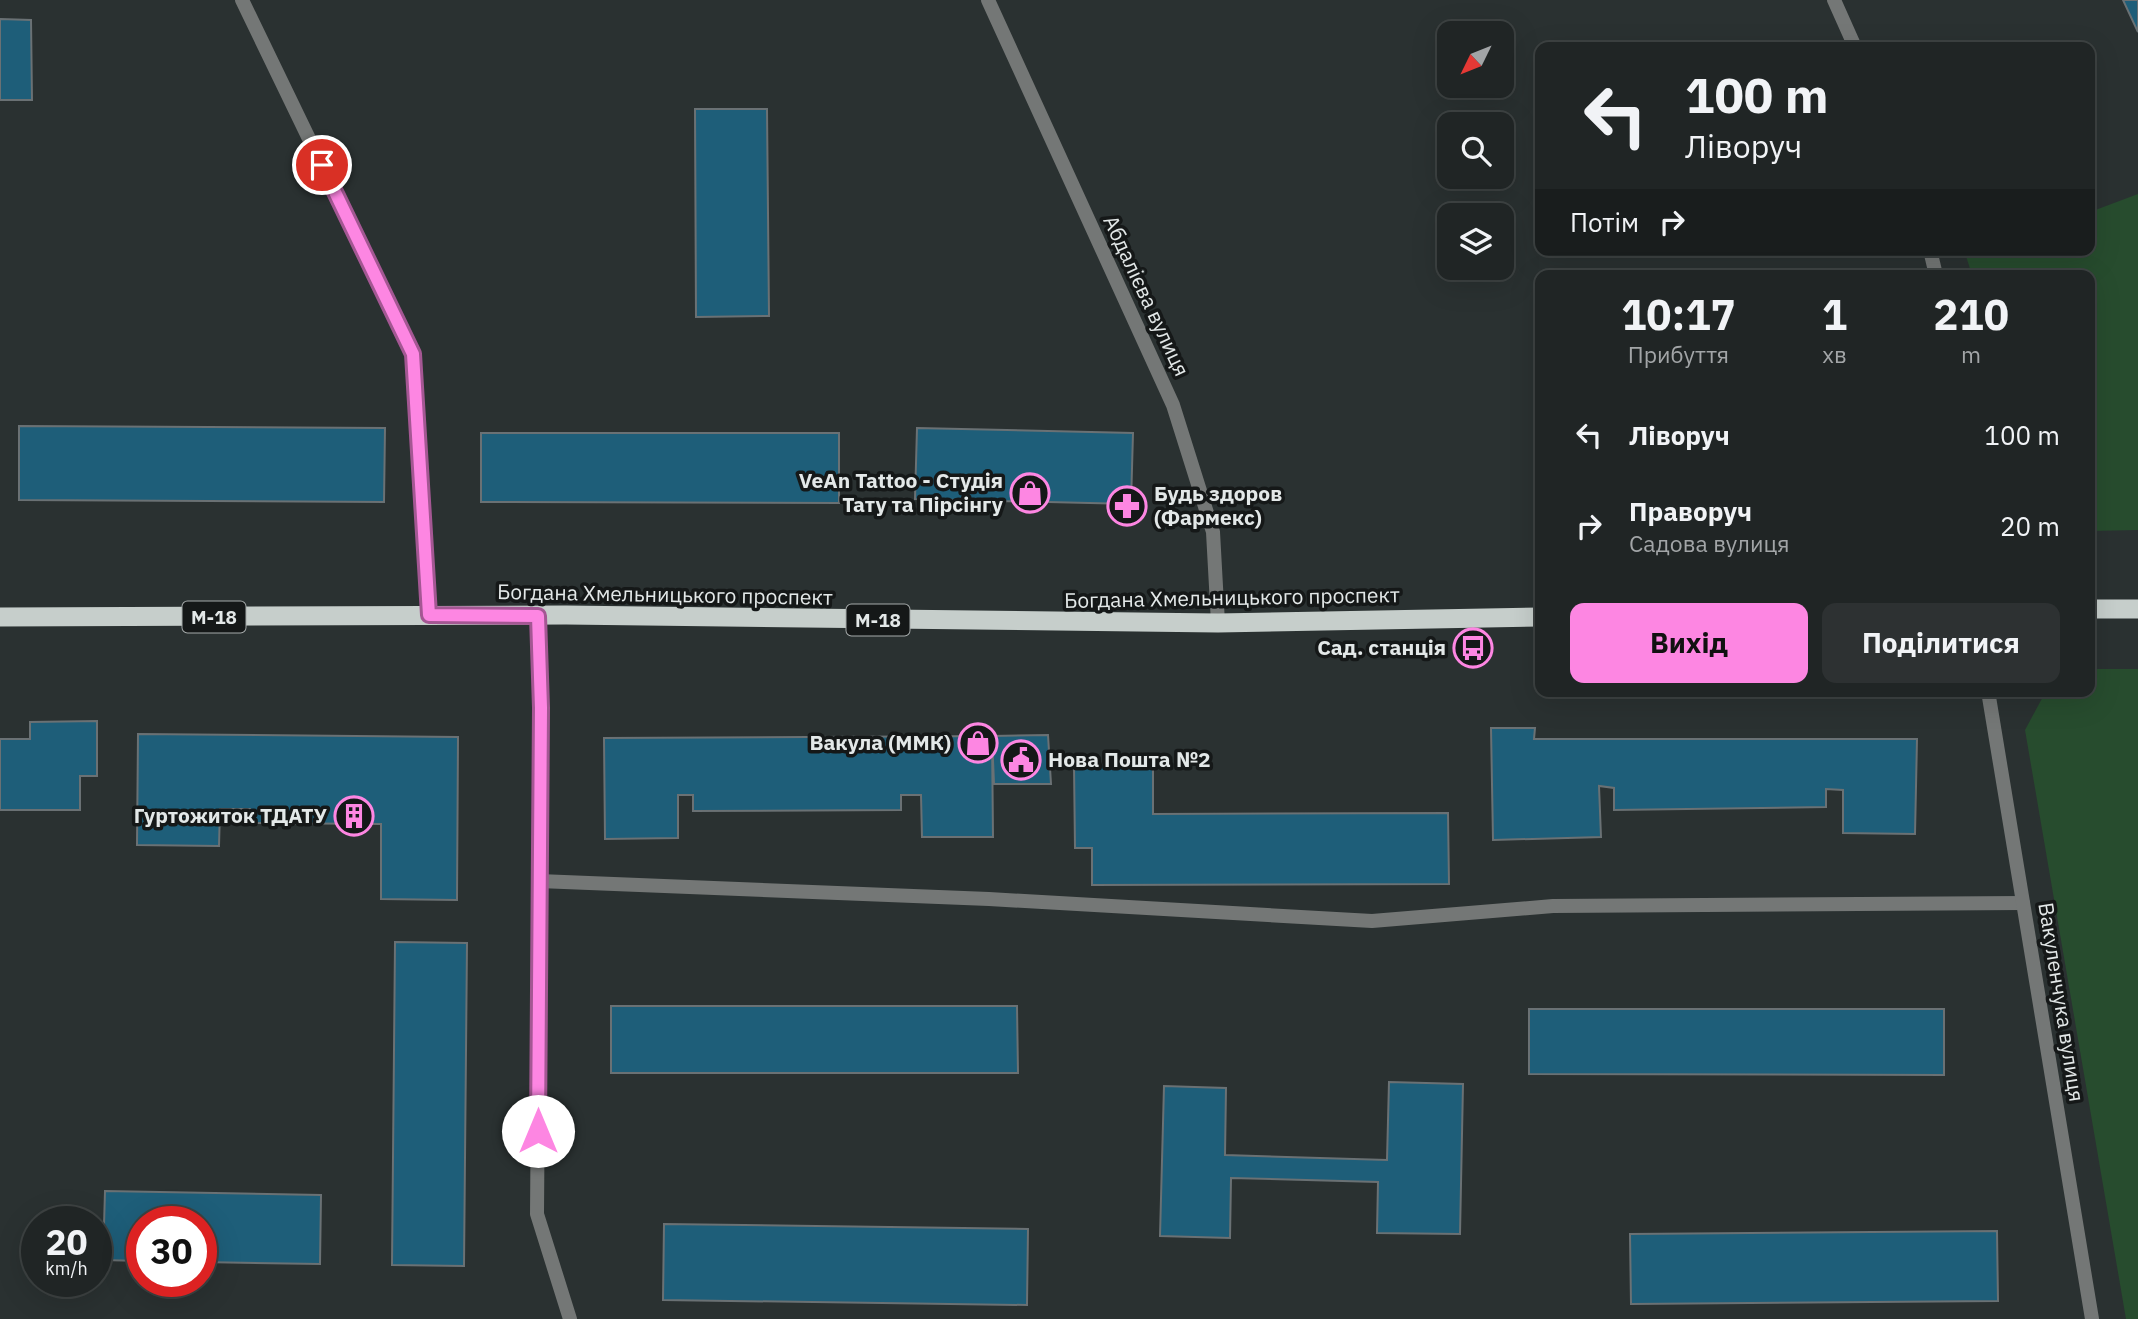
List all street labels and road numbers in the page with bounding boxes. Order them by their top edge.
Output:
street label: Абдалієва вулиця [1097,211,1196,381]
street label: Богдана Хмельницького проспект [497,577,833,611]
street label: Богдана Хмельницького проспект [1064,580,1400,614]
road number: М-18 [182,602,246,632]
road number: М-18 [846,604,910,636]
street label: Вакуленчука вулиця [2032,900,2092,1103]

